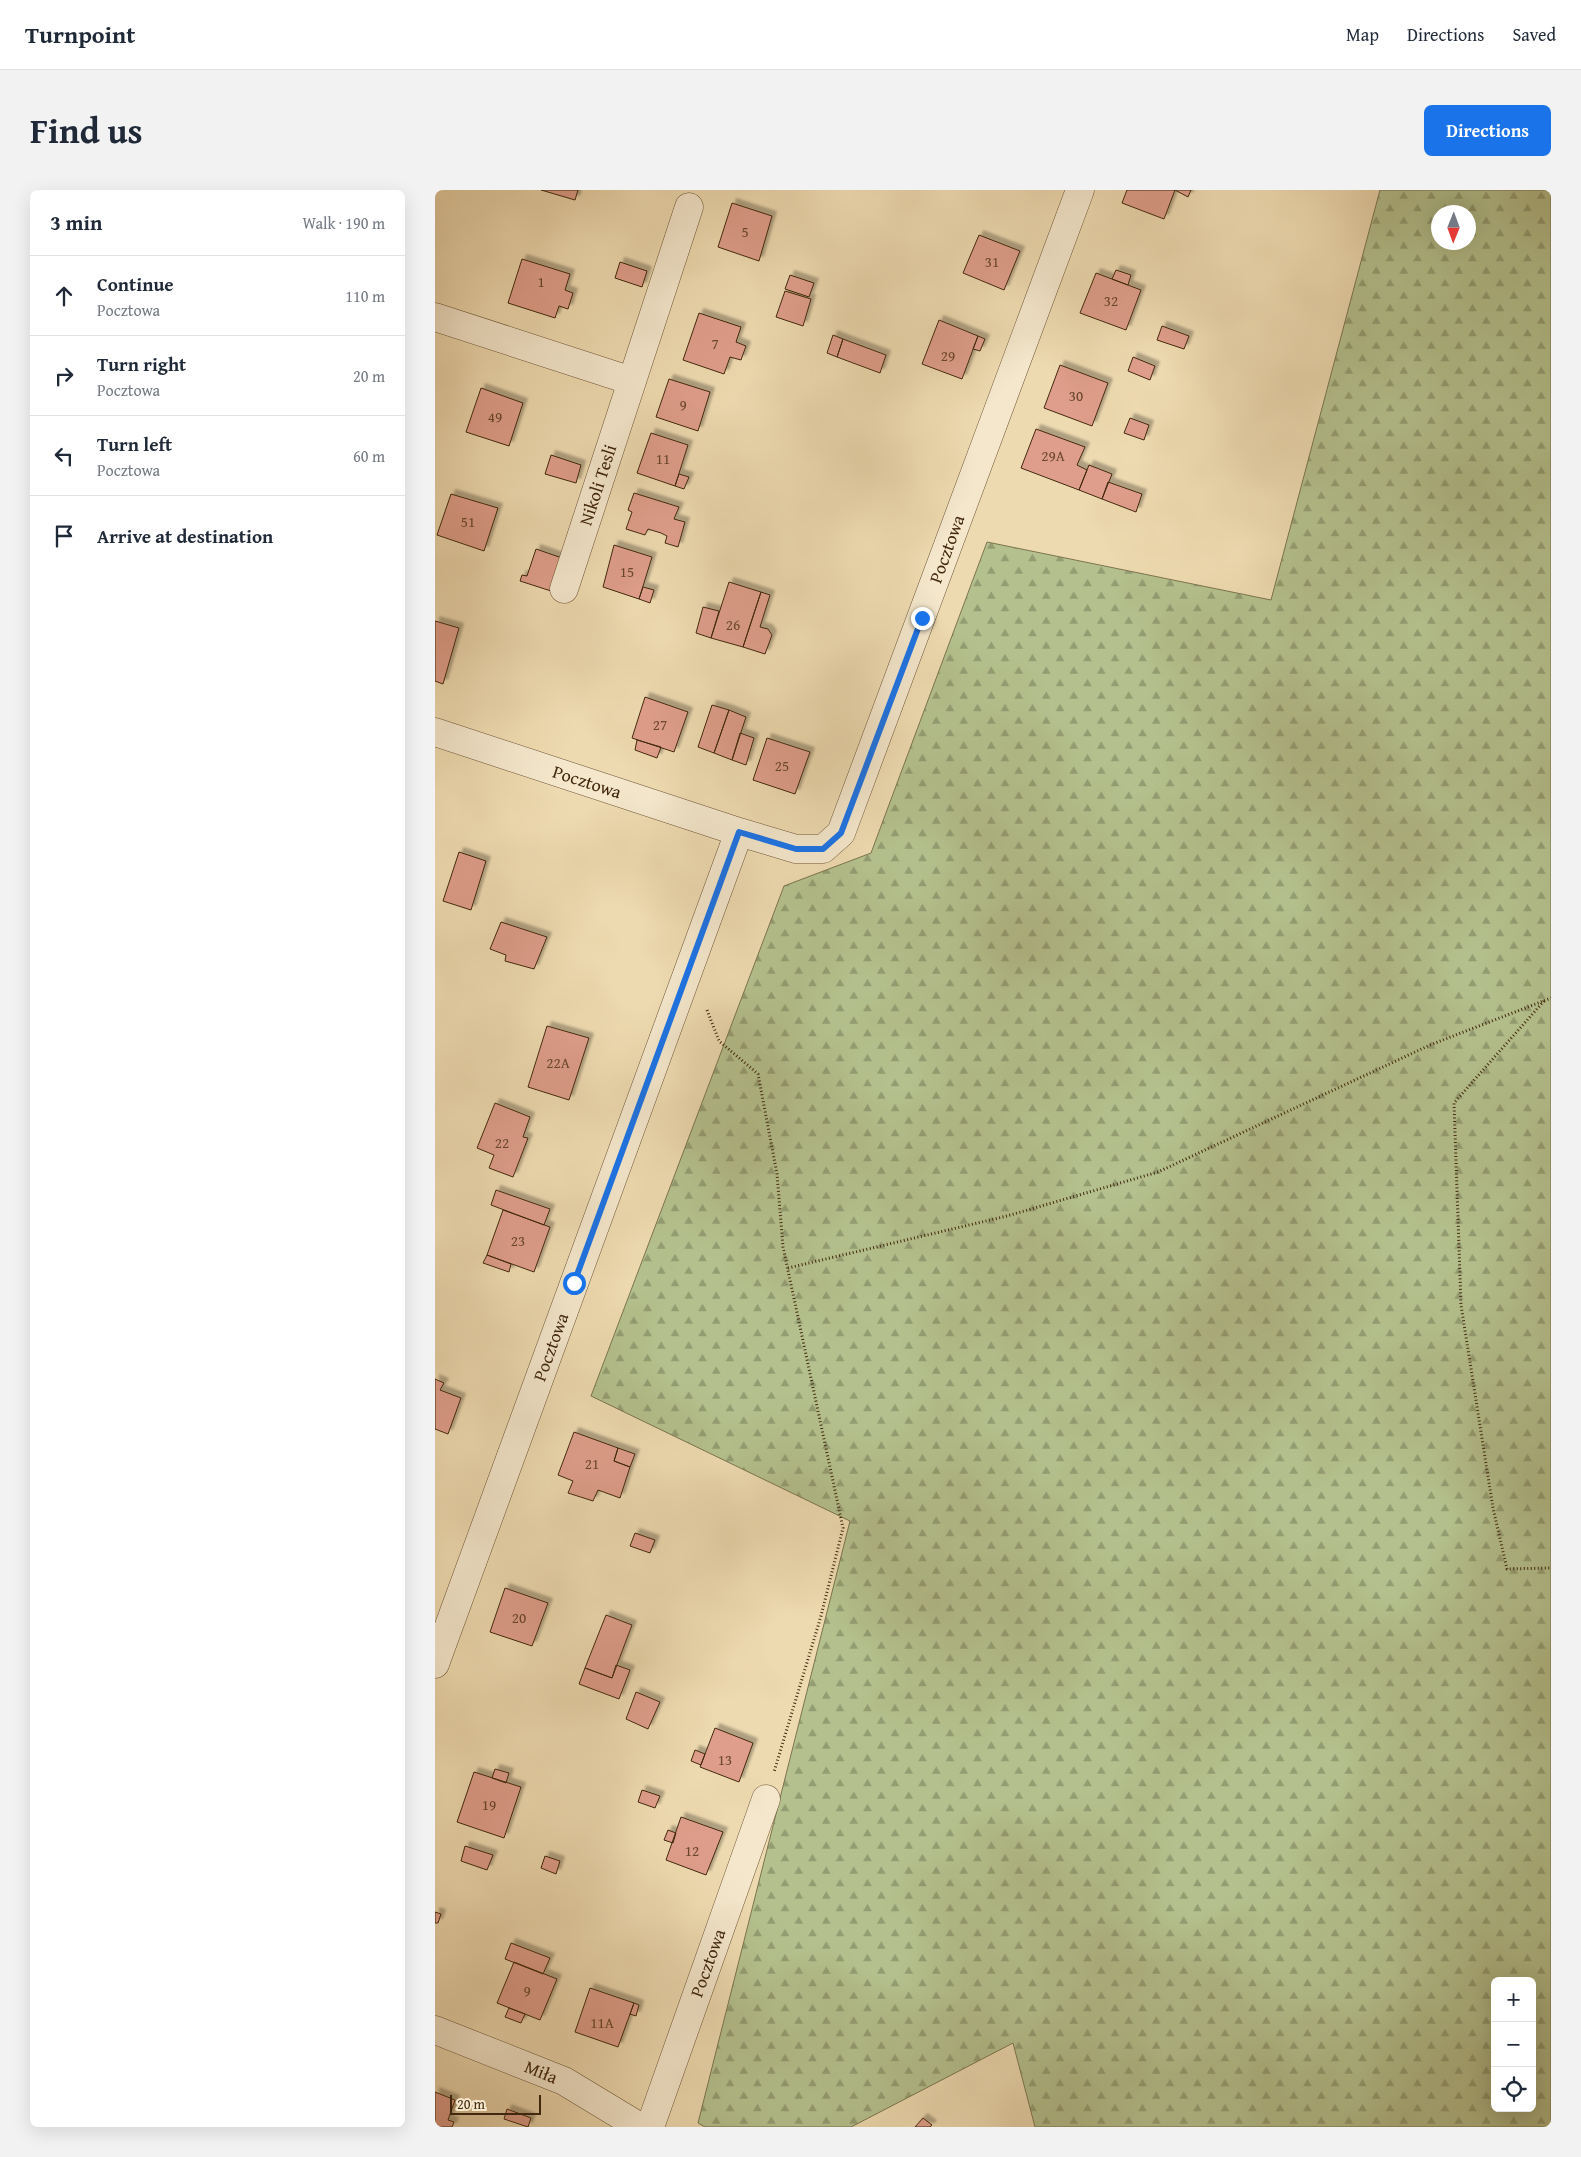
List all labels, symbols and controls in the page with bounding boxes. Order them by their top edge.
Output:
text: Turnpoint [25,17,135,52]
text: Map [1346,21,1379,48]
text: Directions [1407,21,1484,48]
text: Saved [1512,21,1556,48]
text: Find us [30,105,143,156]
button: Directions [1424,105,1551,156]
north arrow [1431,205,1476,250]
text: 3 min [50,207,102,238]
text: Walk · 190 m [302,211,385,235]
house number: 5 [741,221,749,242]
house number: 31 [985,251,999,272]
text: Continue [97,270,174,298]
house number: 1 [537,271,545,292]
icon: ahead [50,282,78,310]
text: 110 m [345,284,385,308]
house number: 32 [1104,290,1118,311]
text: Pocztowa [97,298,160,322]
house number: 7 [711,333,719,354]
house number: 29 [941,345,955,366]
text: Turn right [97,350,186,378]
icon: right [50,362,78,390]
text: 20 m [353,364,385,388]
text: Pocztowa [97,378,160,402]
house number: 30 [1069,385,1083,406]
house number: 9 [679,394,687,415]
house number: 49 [488,406,502,427]
text: Turn left [97,430,172,458]
street label: Nikoli Tesli [572,441,623,529]
icon: left [50,442,78,470]
text: 60 m [353,444,385,468]
house number: 29A [1041,445,1065,466]
house number: 11 [656,448,670,469]
text: Pocztowa [97,458,160,482]
street label: Pocztowa [922,510,972,587]
house number: 51 [461,511,475,532]
icon: arrive [50,522,78,550]
text: Arrive at destination [97,522,273,550]
house number: 15 [620,561,634,582]
route end [911,607,934,630]
house number: 26 [726,614,740,635]
house number: 27 [653,714,667,735]
house number: 25 [775,755,789,776]
street label: Pocztowa [549,758,626,805]
house number: 22A [546,1052,570,1073]
house number: 22 [495,1132,509,1153]
house number: 23 [511,1230,525,1251]
route start [563,1272,586,1295]
street label: Pocztowa [526,1308,576,1385]
house number: 21 [585,1453,599,1474]
house number: 20 [512,1607,526,1628]
house number: 13 [718,1749,732,1770]
house number: 19 [482,1794,496,1815]
house number: 12 [685,1840,699,1861]
street label: Pocztowa [683,1924,733,2001]
map controls [1491,1977,1536,2112]
button: + [1491,1977,1536,2022]
house number: 9 [523,1980,531,2001]
house number: 11A [590,2012,614,2033]
button: − [1491,2022,1536,2067]
street label: Miła [521,2053,562,2091]
button: locate [1491,2067,1536,2112]
scale bar [450,2092,541,2115]
text: 20 m [457,2094,485,2114]

